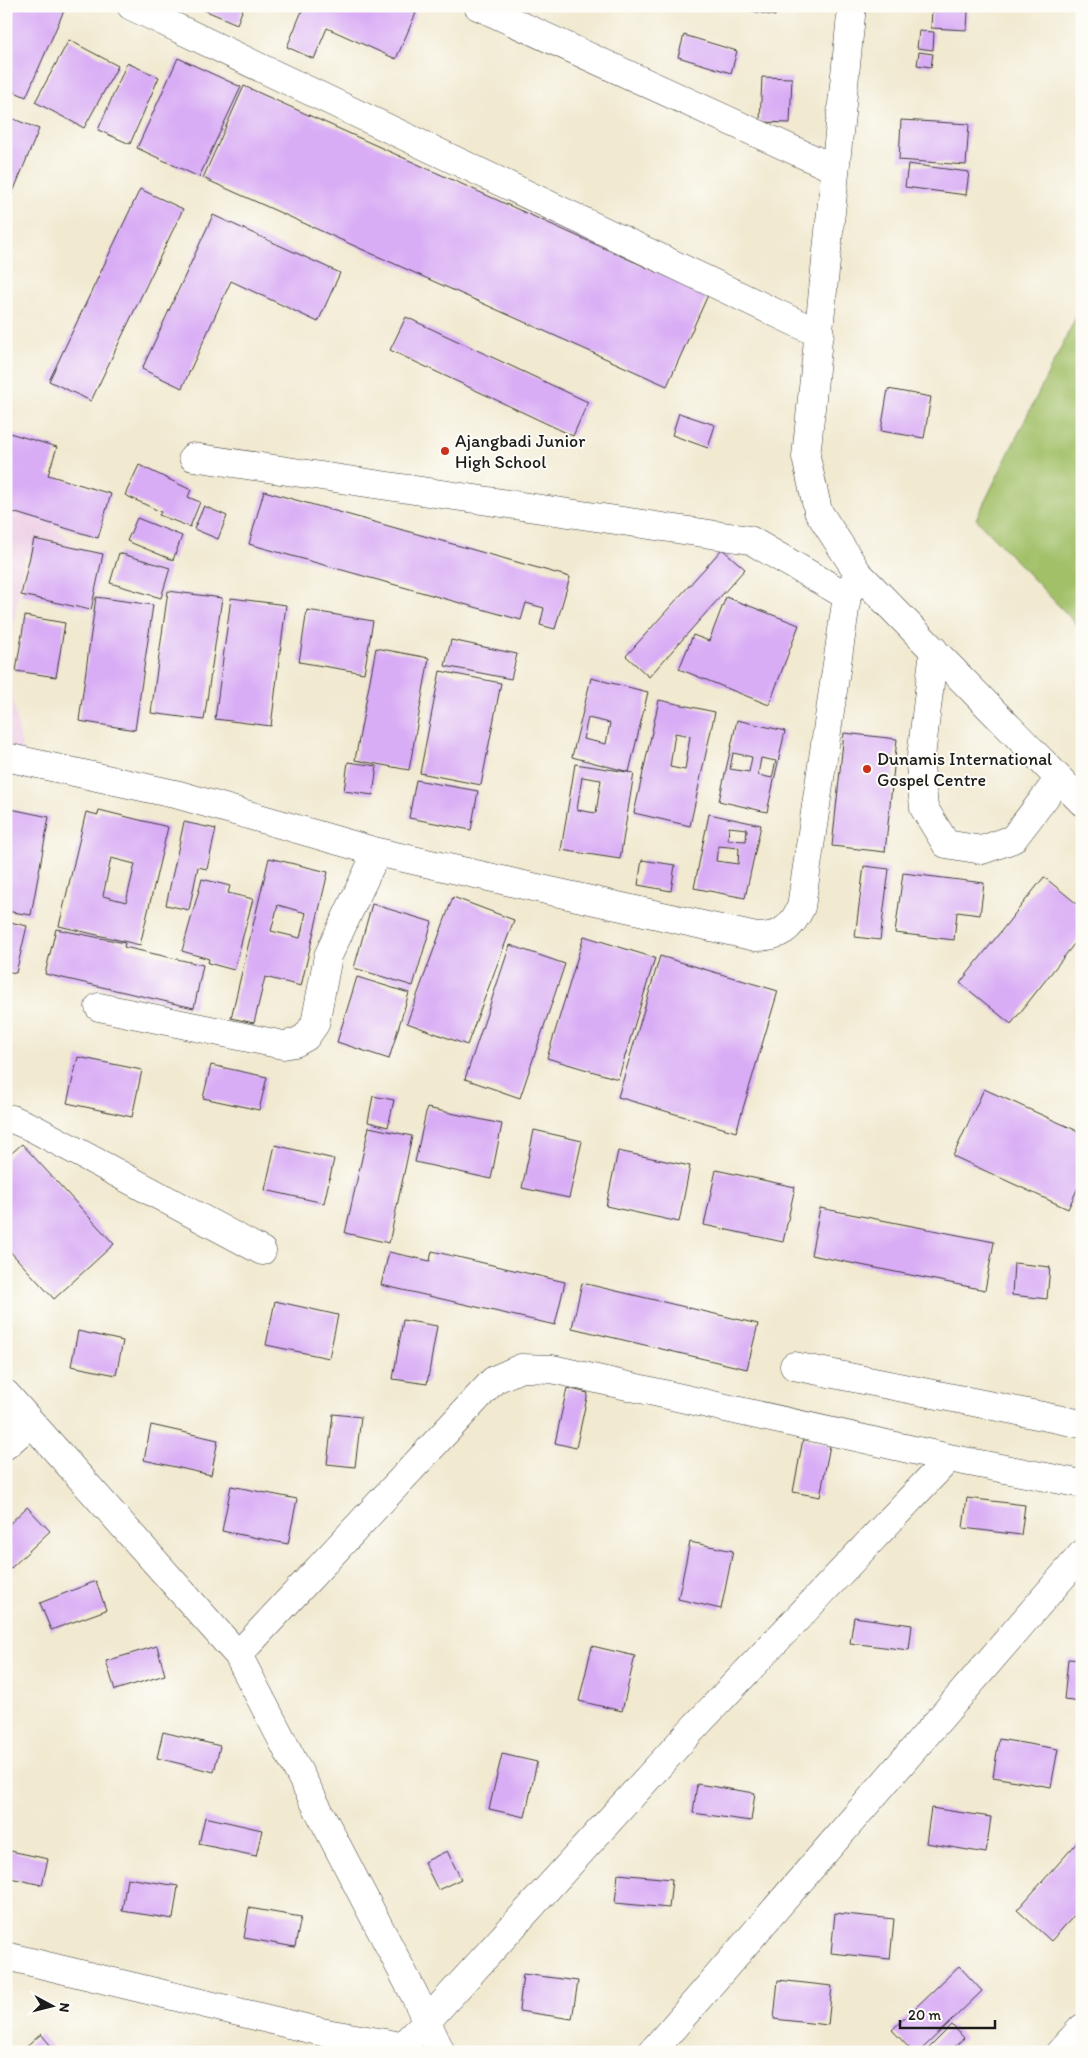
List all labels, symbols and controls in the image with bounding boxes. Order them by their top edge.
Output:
place label: Ajangbadi Junior High School [455,430,586,473]
marker: Ajangbadi Junior High School [439,445,451,457]
place label: Dunamis International Gospel Centre [877,748,1052,791]
marker: Dunamis International Gospel Centre [861,763,873,775]
north arrow [28,1980,78,2030]
scale bar [900,1998,996,2030]
text: N [55,2002,73,2013]
text: 20 m [908,2006,942,2024]

